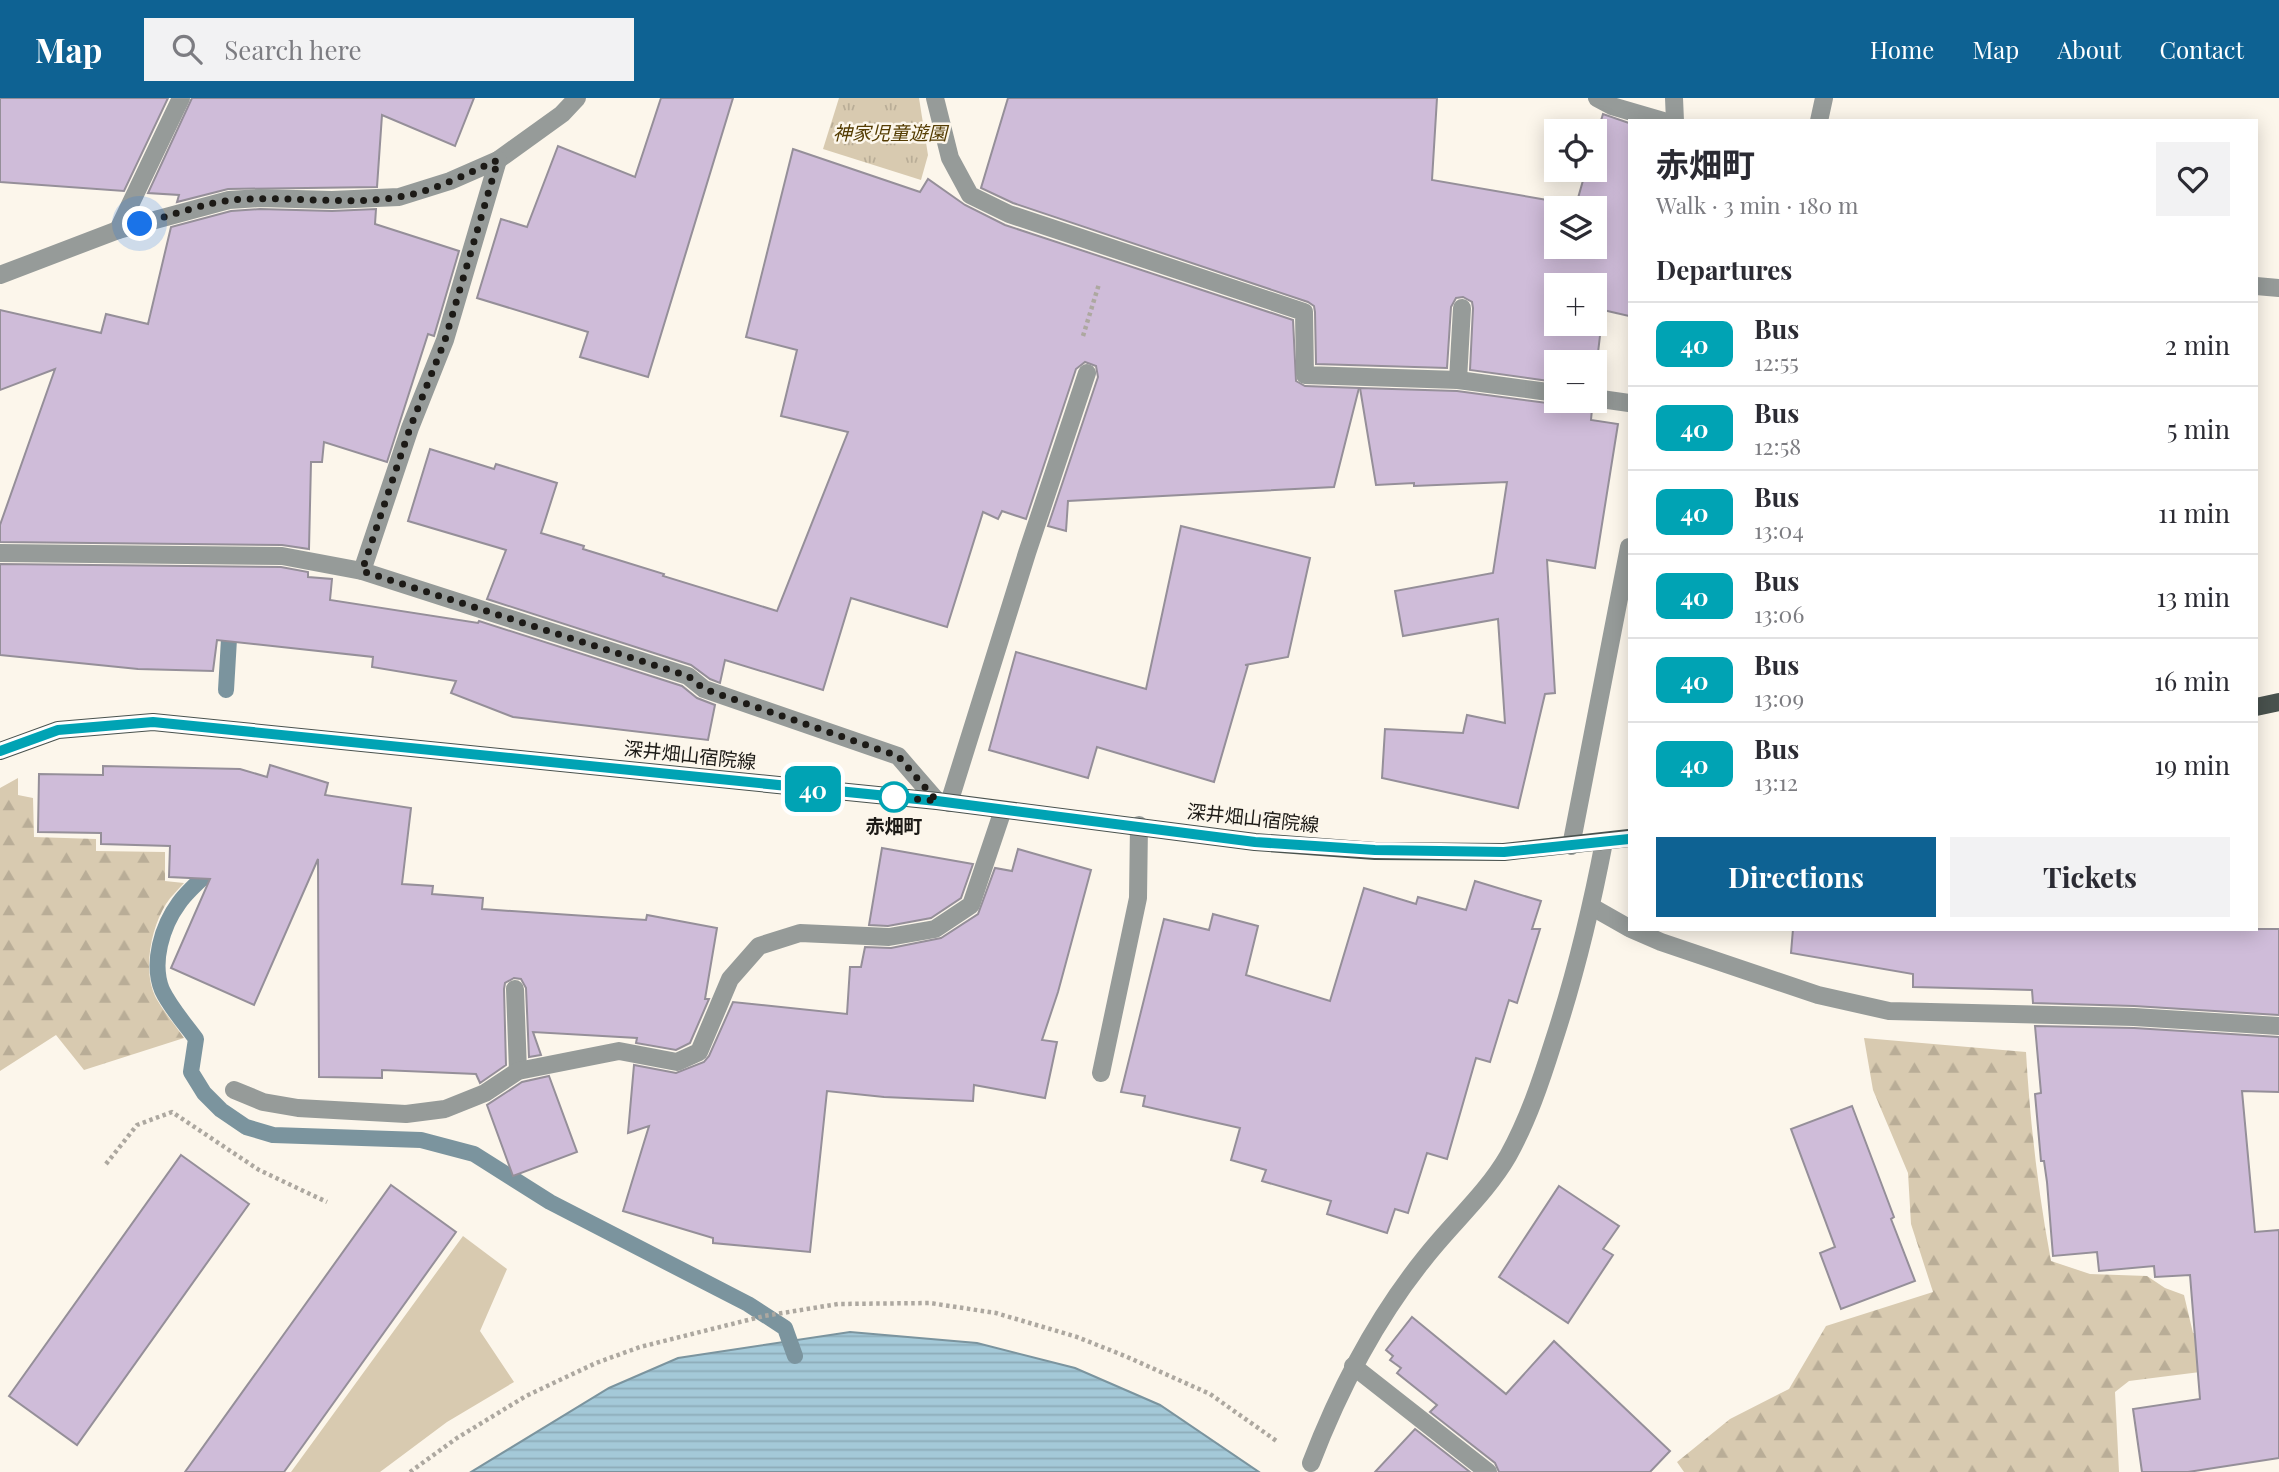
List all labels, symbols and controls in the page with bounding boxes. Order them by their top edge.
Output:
search box [144,18,634,81]
text: Map [35,27,102,71]
icon: search [168,30,206,68]
text: Search here [224,32,362,67]
text: Home [1870,33,1934,65]
text: Map [1972,33,2019,65]
text: About [2057,33,2121,65]
text: Contact [2159,33,2244,65]
park label: 神家児童遊園 [833,119,950,145]
map controls [1544,119,1607,413]
button: locate [1544,119,1607,182]
text: 赤畑町 [1656,141,1755,185]
button: heart [2156,142,2230,216]
text: Walk · 3 min · 180 m [1656,189,1859,220]
button: layers [1544,196,1607,259]
your location [122,206,157,241]
text: Departures [1656,252,1792,287]
button: + [1544,273,1607,336]
text: Bus [1754,311,1799,346]
text: 2 min [2165,327,2230,362]
text: 40 [1680,328,1709,360]
text: 12:55 [1754,346,1799,377]
button: − [1544,350,1607,413]
text: Bus [1754,395,1799,430]
text: 5 min [2167,411,2230,446]
text: 40 [1680,412,1709,444]
text: 12:58 [1754,430,1801,461]
text: Bus [1754,479,1799,514]
text: 11 min [2158,495,2230,530]
text: 40 [1680,496,1709,528]
text: 13:04 [1754,514,1804,545]
text: Bus [1754,563,1799,598]
text: 13 min [2156,579,2230,614]
text: 40 [1680,580,1709,612]
text: 13:06 [1754,598,1804,629]
text: Bus [1754,647,1799,682]
text: 16 min [2154,663,2230,698]
text: 40 [1680,664,1709,696]
text: 13:09 [1754,682,1804,713]
text: Bus [1754,731,1799,766]
street label: 深井畑山宿院線 [623,734,758,774]
text: 19 min [2154,747,2230,782]
text: 40 [1680,748,1709,780]
line badge: 40 [782,766,844,812]
text: 13:12 [1754,766,1798,797]
text: 40 [799,773,827,805]
marker: 赤畑町 [879,782,909,812]
street label: 深井畑山宿院線 [1186,797,1321,837]
place label: 赤畑町 [865,812,923,838]
button: Directions [1656,837,1936,917]
button: Tickets [1950,837,2230,917]

